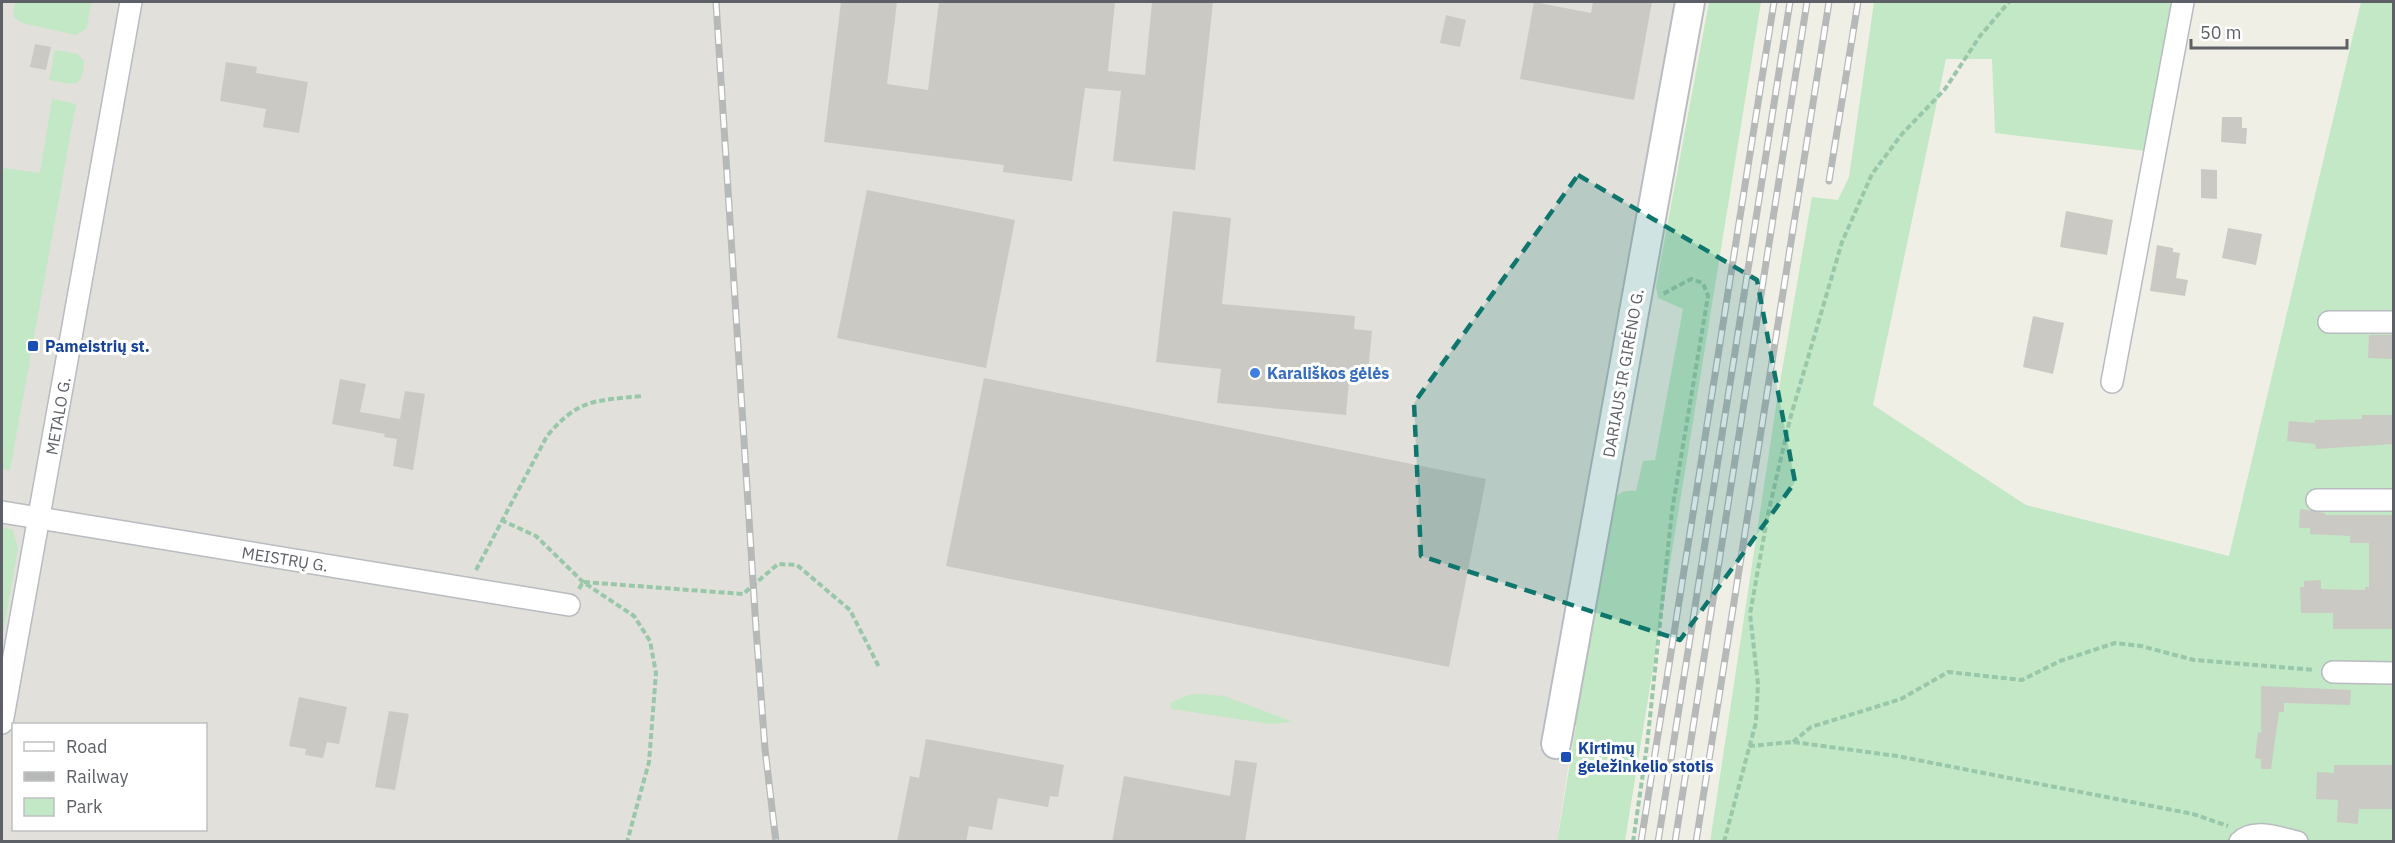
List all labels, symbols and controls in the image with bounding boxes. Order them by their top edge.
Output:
scale bar [2191,12,2347,50]
text: 50 m [2200,21,2242,44]
street label: DARIAUS IR GIRĖNO G. [1598,287,1648,459]
place label: Pameistrių st. [45,336,150,356]
marker: Pameistrių st. [26,339,40,353]
place label: Karališkos gėlės [1267,363,1389,383]
marker: Karališkos gėlės [1248,366,1262,380]
street label: METALO G. [41,375,75,457]
street label: MEISTRŲ G. [240,542,330,576]
legend [12,723,207,831]
text: Road [66,735,107,758]
place label: Kirtimų geležinkelio stotis [1578,738,1714,776]
marker: Kirtimų geležinkelio stotis [1559,750,1573,764]
text: Railway [66,765,128,788]
text: Park [66,795,103,818]

